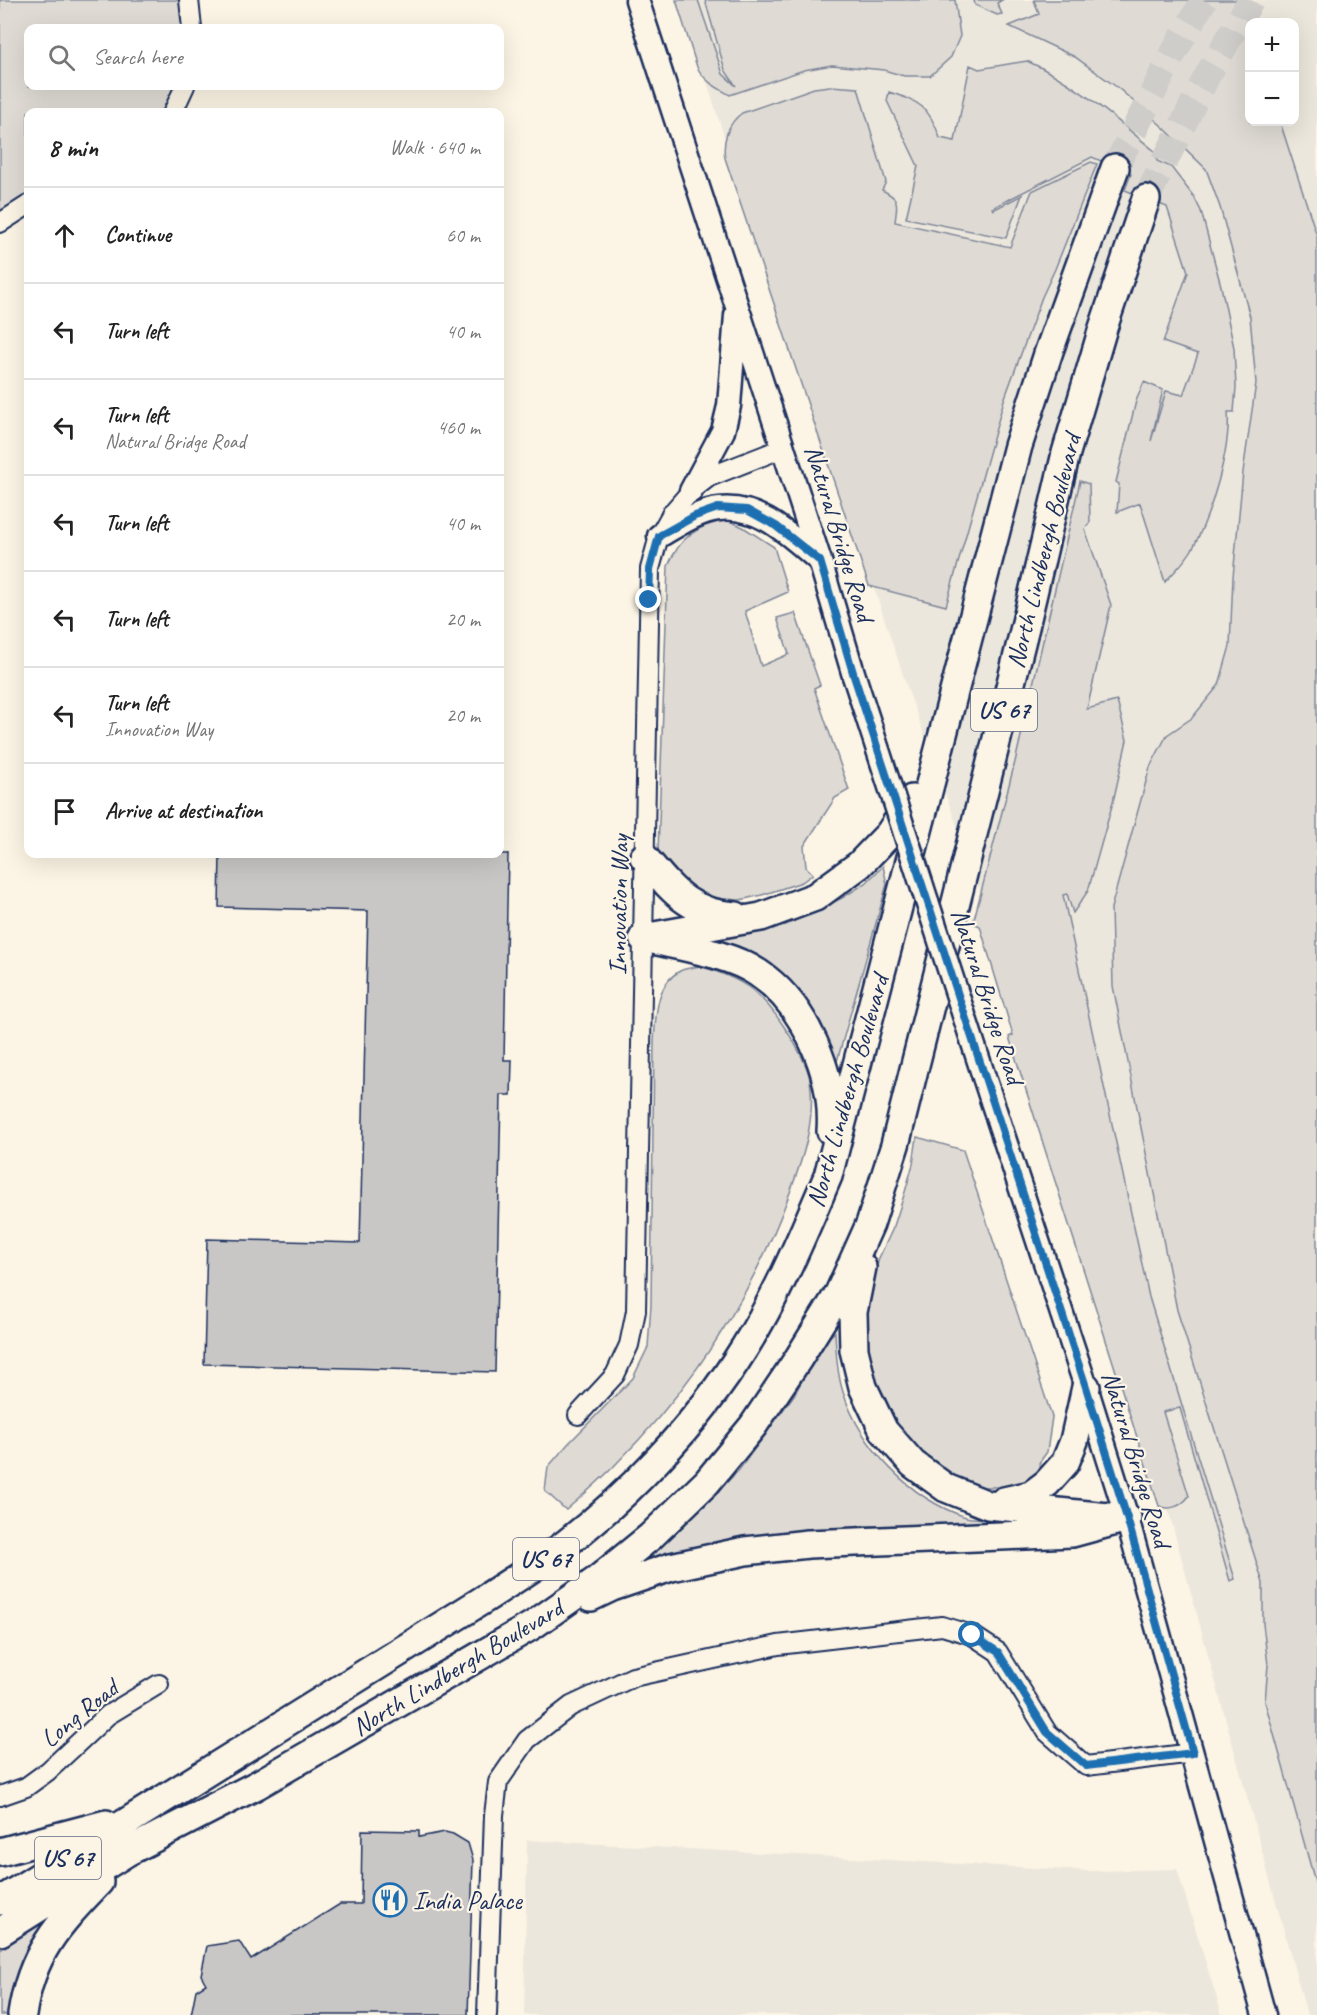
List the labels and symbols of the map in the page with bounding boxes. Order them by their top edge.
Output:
street label: North Lindbergh Boulevard [998,427,1089,671]
street label: Natural Bridge Road [797,441,883,629]
route end [635,586,661,612]
road number: US 67 [971,689,1037,731]
street label: Innovation Way [601,832,636,975]
street label: Natural Bridge Road [944,904,1033,1092]
street label: North Lindbergh Boulevard [799,968,897,1211]
street label: Natural Bridge Road [1094,1367,1180,1555]
road number: US 67 [513,1538,579,1580]
street label: North Lindbergh Boulevard [346,1590,572,1743]
route start [958,1621,984,1647]
street label: Long Road [34,1670,128,1755]
road number: US 67 [35,1837,101,1879]
restaurant icon: India Palace [372,1882,408,1918]
place label: India Palace [413,1884,523,1917]

